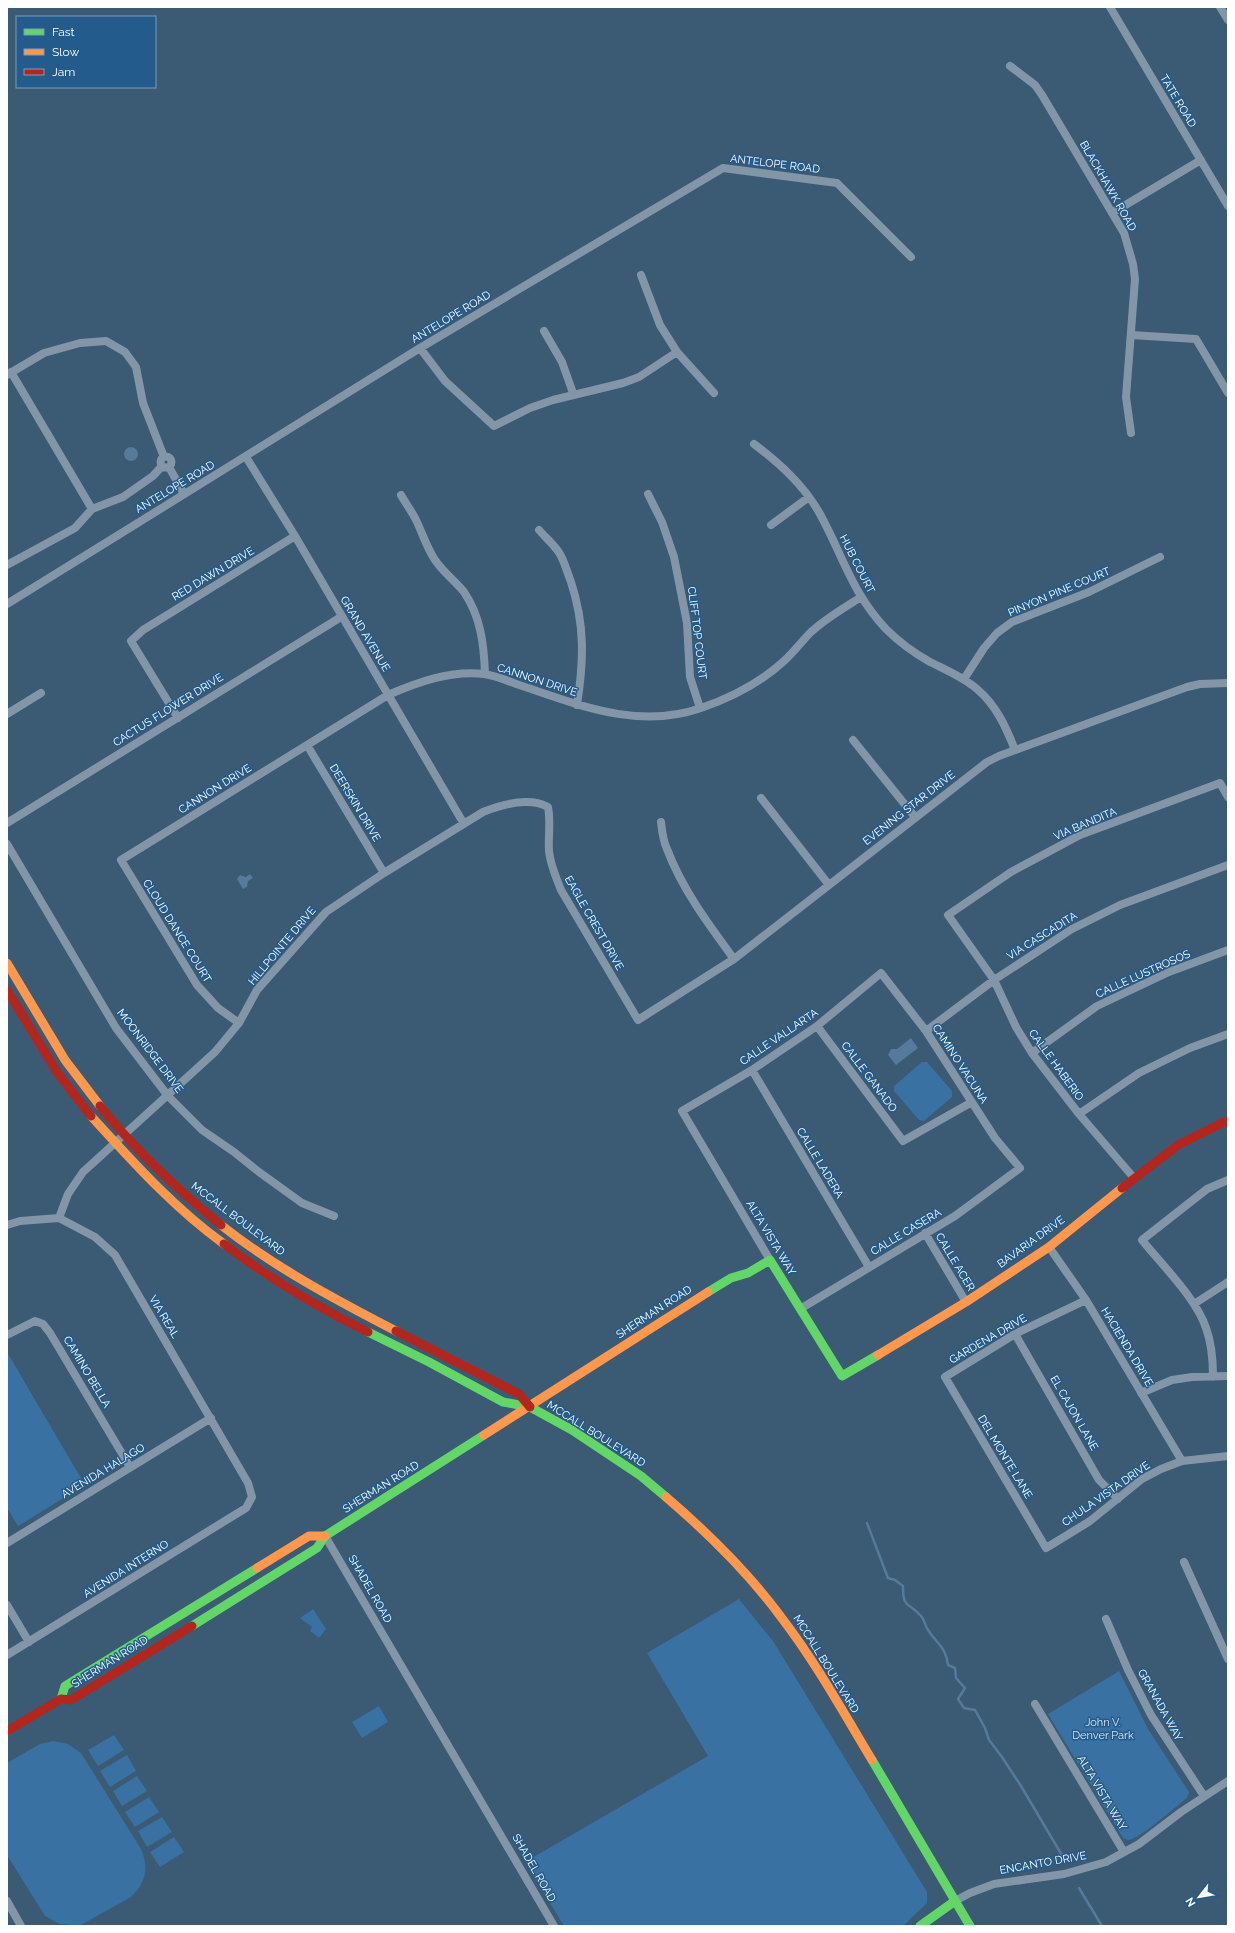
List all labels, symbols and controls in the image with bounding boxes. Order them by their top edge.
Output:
legend [16,16,156,88]
text: Fast [52,25,75,39]
text: Slow [52,45,79,59]
text: Jam [52,65,75,79]
street label: TATE ROAD [1157,72,1199,130]
street label: BLACKHAWK ROAD [1077,139,1139,234]
street label: ANTELOPE ROAD [729,152,821,176]
street label: ANTELOPE ROAD [409,288,493,346]
street label: ANTELOPE ROAD [133,458,217,516]
street label: HUB COURT [837,532,878,596]
street label: RED DAWN DRIVE [170,544,257,604]
street label: PINYON PINE COURT [1006,564,1112,619]
street label: CLIFF TOP COURT [685,586,709,681]
street label: GRAND AVENUE [337,594,393,674]
street label: CANNON DRIVE [495,661,579,699]
street label: CACTUS FLOWER DRIVE [111,671,226,749]
street label: CANNON DRIVE [176,761,254,817]
street label: DEERSKIN DRIVE [327,762,383,844]
street label: EVENING STAR DRIVE [860,768,958,848]
street label: VIA BANDITA [1052,805,1119,843]
street label: EAGLE CREST DRIVE [562,873,626,973]
street label: CLOUD DANCE COURT [140,877,214,985]
street label: HILLPOINTE DRIVE [245,904,319,988]
street label: VIA CASCADITA [1004,909,1080,963]
street label: CALLE LUSTROSOS [1094,947,1193,1001]
street label: MOONRIDGE DRIVE [114,1006,186,1096]
street label: CALLE VALLARTA [737,1006,821,1068]
street label: CAMINO VACUNA [929,1022,991,1107]
street label: CALLE HABERIO [1026,1027,1086,1103]
street label: CALLE GANADO [838,1039,900,1115]
street label: CALLE LADERA [794,1125,847,1201]
street label: MCCALL BOULEVARD [189,1180,287,1258]
street label: ALTA VISTA WAY [744,1198,798,1278]
street label: CALLE CASERA [868,1206,944,1258]
street label: BAVARIA DRIVE [995,1213,1067,1271]
street label: CALLE ACER [933,1231,977,1293]
street label: SHERMAN ROAD [614,1283,694,1341]
street label: VIA REAL [146,1293,182,1341]
street label: HACIENDA DRIVE [1098,1305,1156,1389]
street label: GARDENA DRIVE [947,1311,1029,1366]
street label: CAMINO BELLA [61,1334,114,1411]
street label: EL CAJON LANE [1047,1373,1101,1453]
street label: MCCALL BOULEVARD [544,1398,648,1470]
street label: DEL MONTE LANE [975,1413,1035,1501]
street label: AVENIDA HALAGO [59,1441,147,1501]
street label: SHERMAN ROAD [340,1458,422,1516]
street label: CHULA VISTA DRIVE [1059,1459,1153,1529]
street label: AVENIDA INTERNO [81,1537,171,1601]
street label: SHADEL ROAD [345,1553,395,1625]
street label: MCCALL BOULEVARD [790,1612,862,1716]
street label: SHERMAN ROAD [69,1633,151,1691]
street label: GRANADA WAY [1135,1667,1185,1743]
park label: John V. Denver Park [1072,1716,1134,1742]
street label: ALTA VISTA WAY [1075,1753,1129,1833]
street label: SHADEL ROAD [509,1832,559,1904]
street label: ENCANTO DRIVE [999,1849,1088,1877]
north arrow [1179,1877,1219,1917]
text: N [1183,1895,1199,1909]

